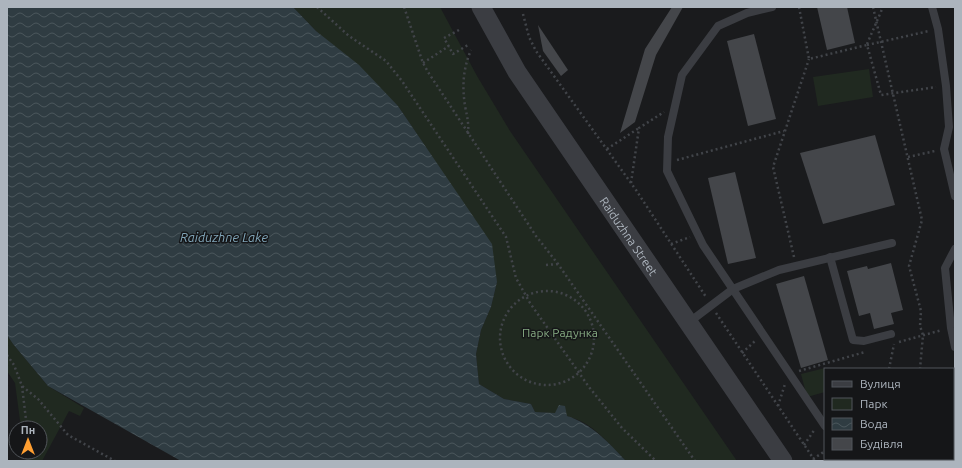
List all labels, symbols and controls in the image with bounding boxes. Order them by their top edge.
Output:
street label: Raiduzhna Street [598,194,661,278]
water label: Raiduzhne Lake [180,230,268,244]
park label: Парк Радунка [522,326,598,339]
legend [824,368,954,460]
text: Вулиця [860,377,901,390]
text: Парк [860,397,888,410]
text: Вода [860,417,888,430]
north arrow [8,420,48,460]
text: Пн [21,424,35,436]
text: Будівля [860,437,903,450]

